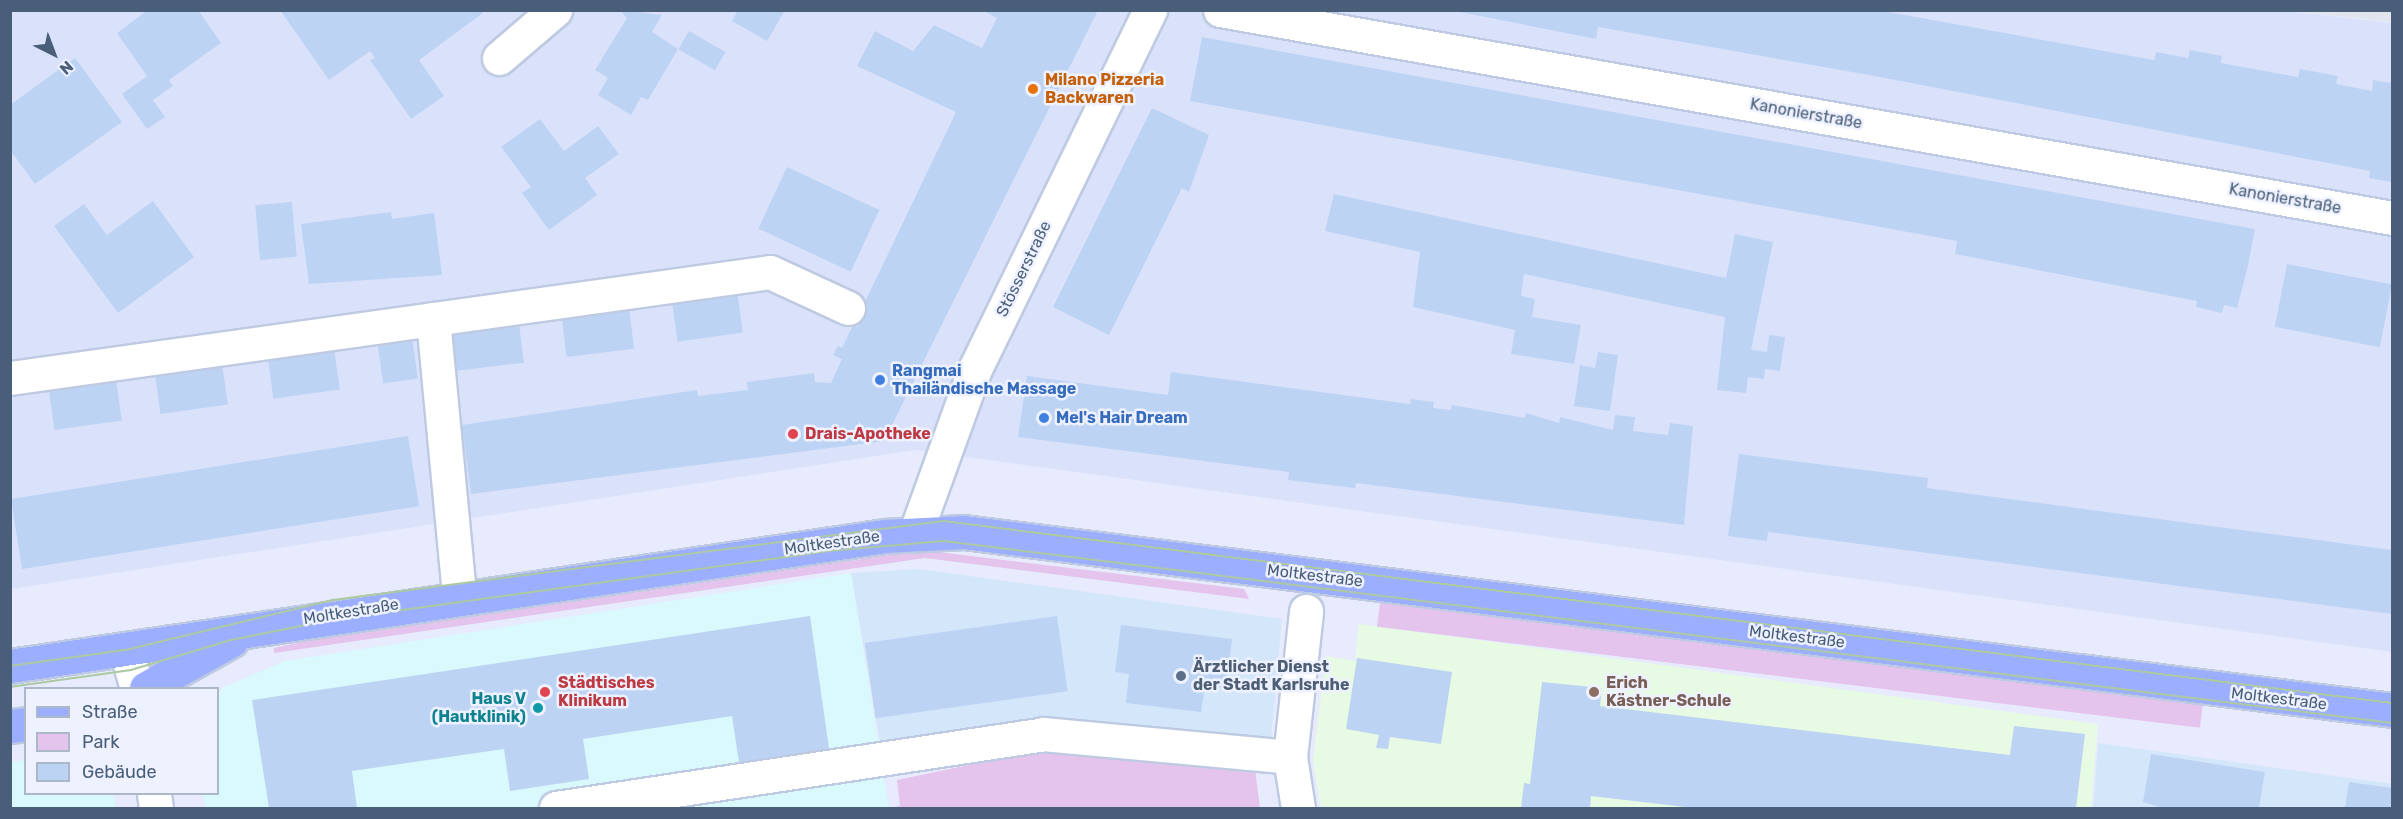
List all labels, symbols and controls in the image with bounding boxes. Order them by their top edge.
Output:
north arrow [24,24,84,84]
text: N [56,57,77,79]
place label: Milano Pizzeria Backwaren [1045,70,1164,108]
marker: Milano Pizzeria Backwaren [1026,82,1040,96]
street label: Kanonierstraße [1748,95,1864,133]
street label: Kanonierstraße [2227,180,2343,218]
street label: Stösserstraße [993,218,1055,320]
place label: Rangmai Thailändische Massage [892,361,1076,399]
marker: Rangmai Thailändische Massage [873,373,887,387]
place label: Mel's Hair Dream [1056,408,1188,428]
marker: Mel's Hair Dream [1037,411,1051,425]
place label: Drais-Apotheke [805,424,931,444]
marker: Drais-Apotheke [786,427,800,441]
street label: Moltkestraße [783,527,881,559]
street label: Moltkestraße [1266,561,1364,591]
street label: Moltkestraße [302,595,400,629]
street label: Moltkestraße [1748,622,1846,652]
place label: Ärztlicher Dienst der Stadt Karlsruhe [1193,657,1350,695]
marker: Ärztlicher Dienst der Stadt Karlsruhe [1174,669,1188,683]
place label: Städtisches Klinikum [558,673,655,711]
place label: Erich Kästner-Schule [1606,673,1731,711]
marker: Städtisches Klinikum [536,683,554,701]
street label: Moltkestraße [2230,684,2328,714]
marker: Erich Kästner-Schule [1587,685,1601,699]
legend [24,687,219,795]
place label: Haus V (Hautklinik) [432,689,526,727]
text: Straße [82,701,138,723]
marker: Haus V (Hautklinik) [531,701,545,715]
text: Park [82,731,119,753]
text: Gebäude [82,761,157,783]

